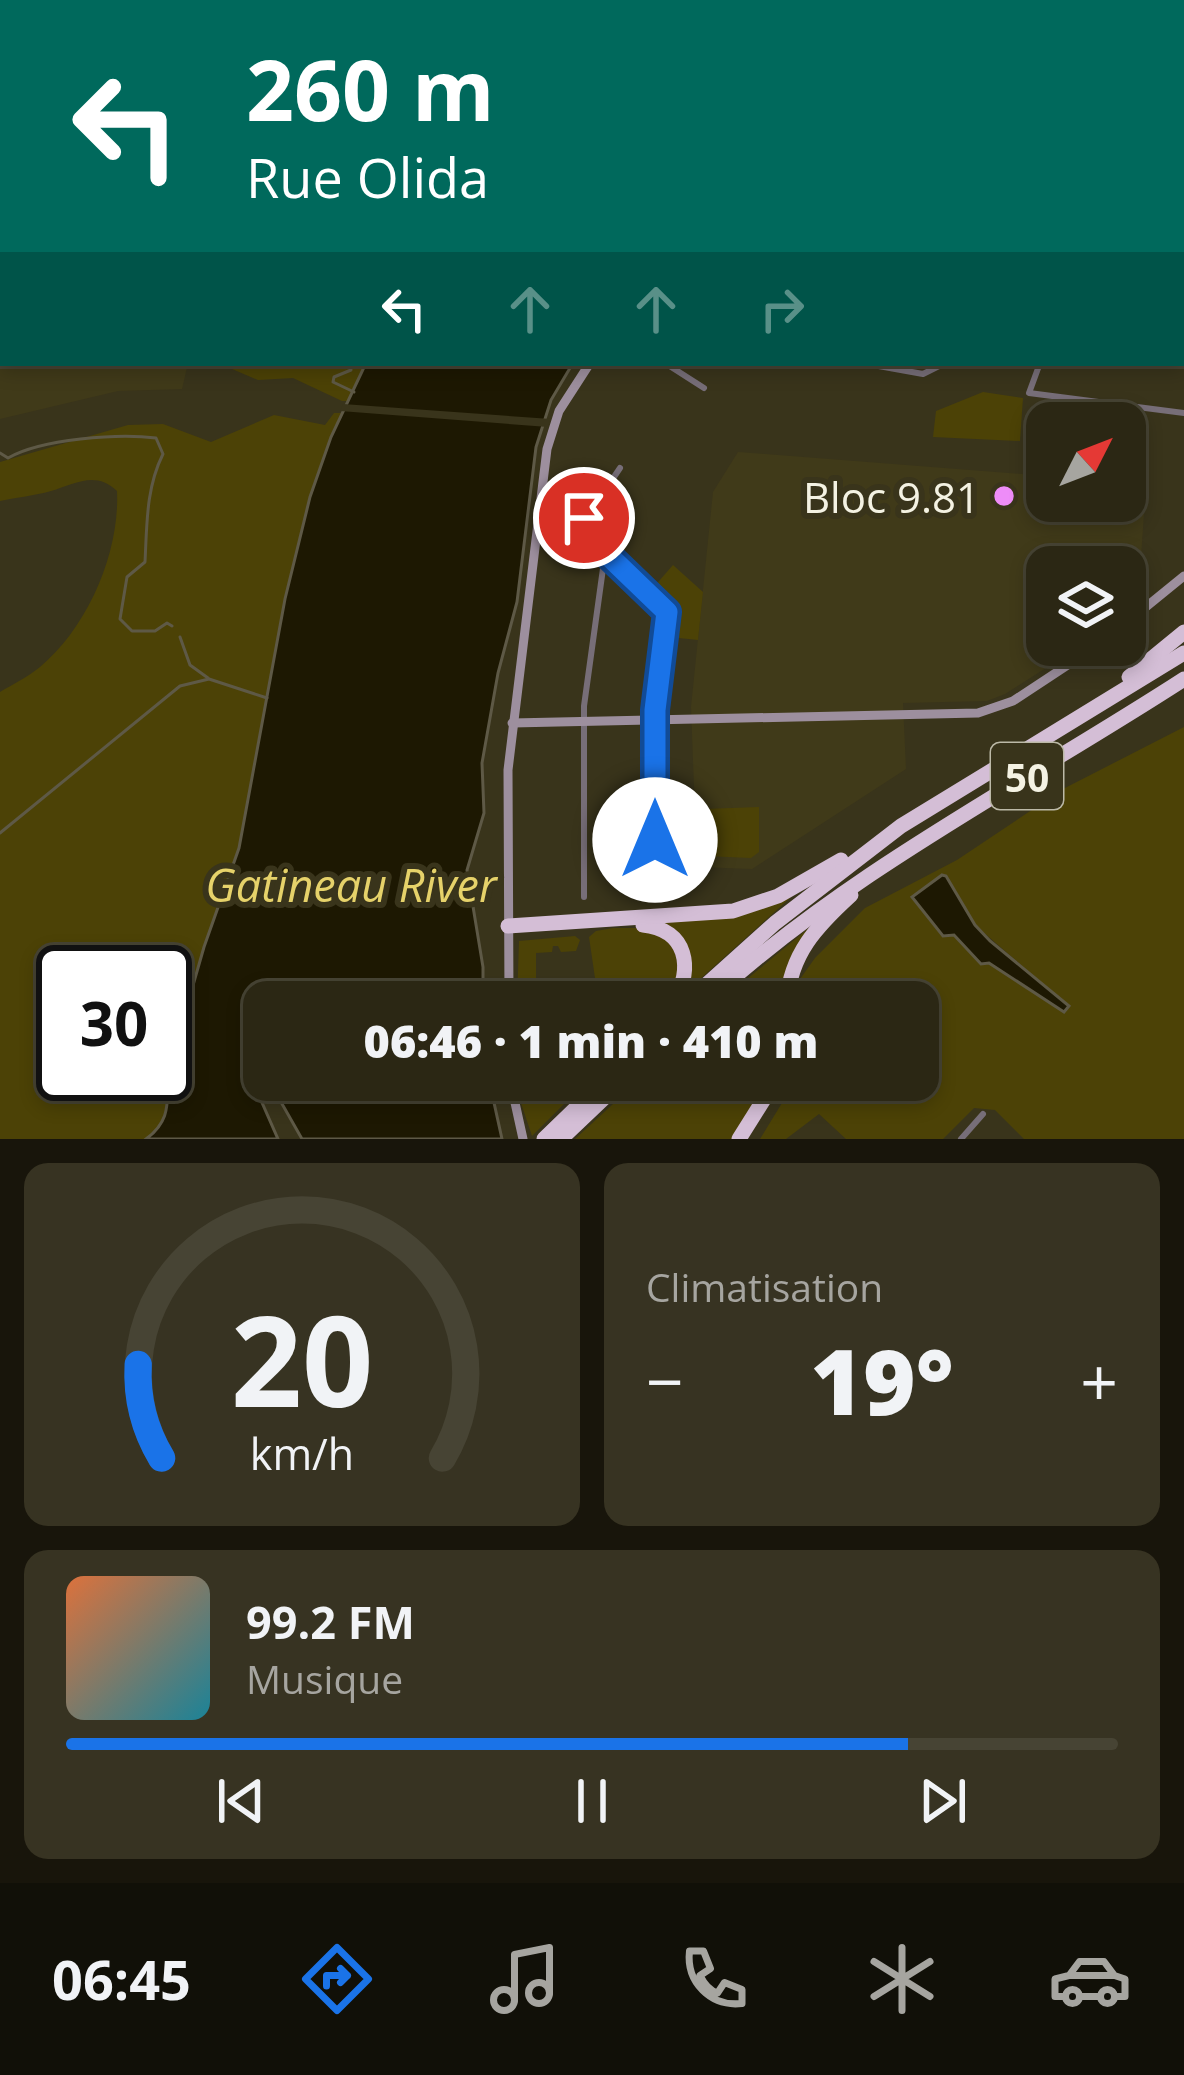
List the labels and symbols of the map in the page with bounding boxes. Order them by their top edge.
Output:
north arrow [1026,402,1146,522]
pin [533,467,635,569]
place label: Bloc 9.81 [803,468,980,525]
marker: Bloc 9.81 [991,483,1017,509]
road number: 50 [991,743,1063,809]
position arrow [592,777,718,903]
water label: Gatineau River [205,854,499,915]
speed limit sign: 30 [36,945,192,1101]

